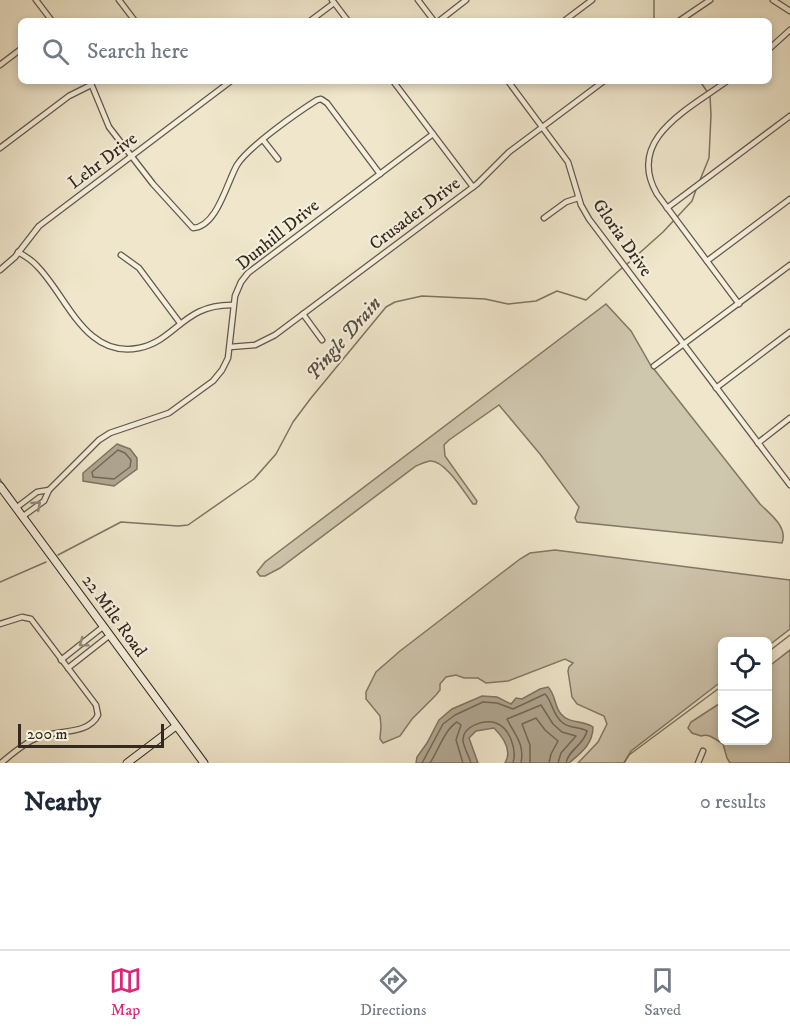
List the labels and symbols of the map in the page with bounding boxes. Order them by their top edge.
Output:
street label: Lehr Drive [64,128,142,194]
street label: Crusader Drive [365,173,465,255]
street label: Dunhill Drive [232,195,324,275]
street label: Gloria Drive [587,195,657,281]
water label: Pingle Drain [301,292,387,386]
one-way arrow [30,501,41,512]
street label: 22 Mile Road [77,570,151,662]
one-way arrow [79,636,90,647]
scale bar [18,721,164,748]

